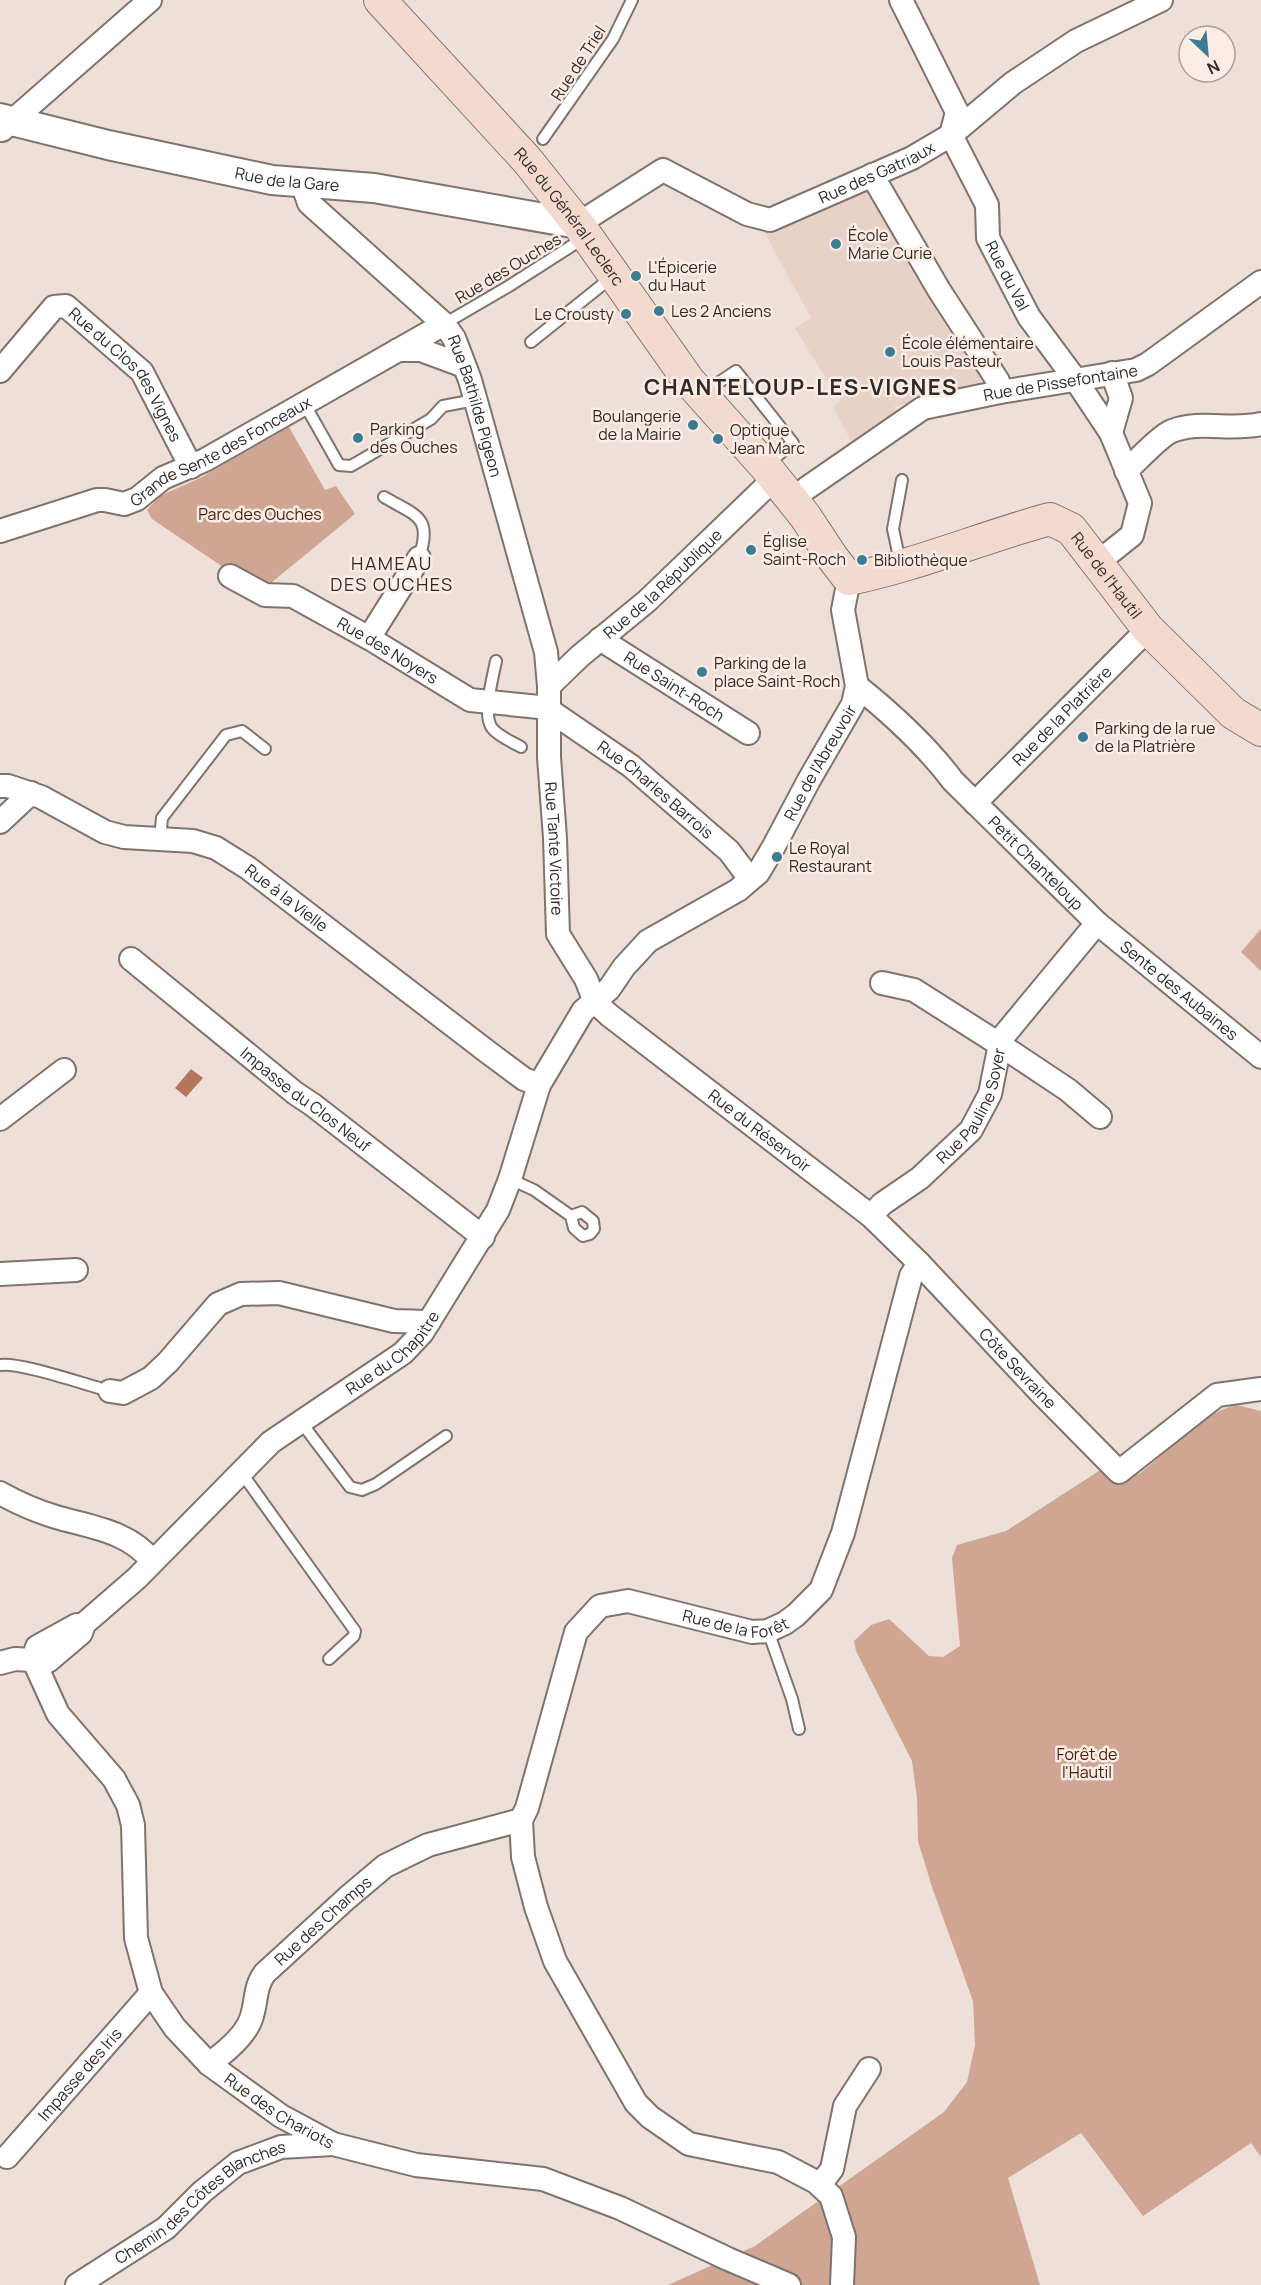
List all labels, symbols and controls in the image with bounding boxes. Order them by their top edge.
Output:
street label: Rue de Triel [545,21,611,105]
north arrow [1177,24,1237,84]
text: N [1204,55,1224,80]
street label: Rue des Gatriaux [815,136,939,209]
street label: Rue du Général Leclerc [510,143,629,290]
street label: Rue de la Gare [233,161,340,196]
place label: École Marie Curie [848,224,932,264]
street label: Rue des Ouches [451,228,565,308]
marker: École Marie Curie [829,237,843,251]
street label: Rue du Val [980,237,1035,314]
place label: L'Épicerie du Haut [648,256,717,296]
marker: L'Épicerie du Haut [629,269,643,283]
place label: Les 2 Anciens [671,300,771,322]
street label: Rue du Clos des Vignes [64,302,187,445]
place label: Le Crousty [534,303,615,325]
marker: Les 2 Anciens [652,304,666,318]
marker: Le Crousty [619,307,633,321]
street label: Rue Bathilde Pigeon [443,332,508,479]
place label: École élémentaire Louis Pasteur [902,332,1034,372]
marker: École élémentaire Louis Pasteur [883,345,897,359]
street label: Rue de Pissefontaine [981,359,1139,406]
district label: CHANTELOUP-LES-VIGNES [644,372,958,402]
street label: Grande Sente des Fonceaux [127,390,316,512]
place label: Boulangerie de la Mairie [592,405,681,445]
place label: Parking des Ouches [370,418,458,458]
marker: Boulangerie de la Mairie [686,418,700,432]
place label: Optique Jean Marc [730,419,805,459]
marker: Parking des Ouches [351,431,365,445]
marker: Optique Jean Marc [711,432,725,446]
park label: Parc des Ouches [198,503,322,525]
street label: Rue de la République [599,524,727,644]
street label: Rue de l'Hautil [1066,527,1147,623]
place label: Église Saint-Roch [763,530,846,570]
marker: Église Saint-Roch [744,543,758,557]
place label: Bibliothèque [874,549,968,571]
district label: HAMEAU DES OUCHES [330,551,454,596]
marker: Bibliothèque [855,553,869,567]
street label: Rue des Noyers [333,612,442,689]
street label: Rue Saint-Roch [620,646,729,726]
place label: Parking de la place Saint-Roch [714,652,840,692]
street label: Rue de la Platrière [1007,661,1116,771]
marker: Parking de la place Saint-Roch [695,665,709,679]
street label: Rue de l'Abreuvoir [779,700,861,824]
place label: Parking de la rue de la Platrière [1095,717,1215,757]
marker: Parking de la rue de la Platrière [1076,730,1090,744]
street label: Rue Charles Barrois [593,735,718,844]
street label: Rue Tante Victoire [540,781,568,916]
street label: Petit Chanteloup [984,811,1089,915]
place label: Le Royal Restaurant [789,837,872,877]
marker: Le Royal Restaurant [770,850,784,864]
street label: Rue à la Vielle [241,859,333,937]
street label: Sente des Aubaines [1116,935,1243,1045]
street label: Impasse du Clos Neuf [236,1042,375,1157]
street label: Rue Pauline Soyer [931,1046,1010,1168]
street label: Rue du Réservoir [704,1084,816,1177]
street label: Rue du Chapitre [341,1307,444,1400]
street label: Côte Sevraine [974,1323,1061,1413]
street label: Rue de la Forêt [680,1604,792,1643]
park label: Forêt de l'Hautil [1057,1743,1117,1783]
street label: Rue des Champs [270,1871,376,1970]
street label: Impasse des Iris [33,2023,127,2126]
street label: Rue des Chariots [220,2068,338,2154]
street label: Chemin des Côtes Blanches [110,2136,286,2269]

